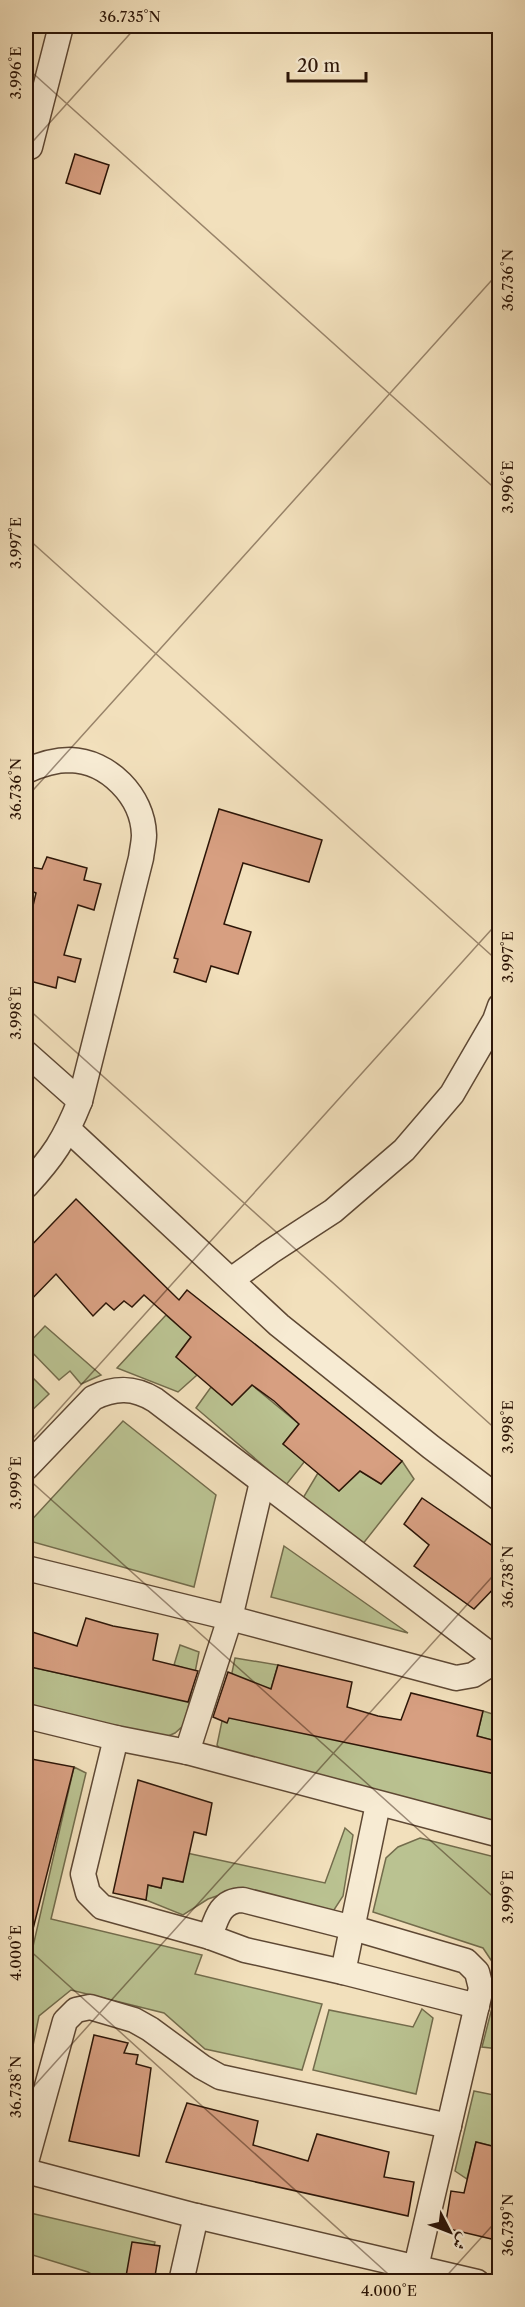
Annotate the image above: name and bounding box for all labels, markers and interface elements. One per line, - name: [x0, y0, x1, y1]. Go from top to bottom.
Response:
- text: 36.735°N: [99, 7, 161, 26]
- scale bar: [288, 45, 366, 83]
- text: 3.996°E: [6, 46, 25, 100]
- text: 20 m: [297, 55, 341, 77]
- text: 36.736°N: [498, 249, 517, 311]
- text: 3.996°E: [498, 460, 517, 514]
- text: 3.997°E: [6, 517, 25, 569]
- text: 36.736°N: [6, 758, 25, 820]
- text: 3.997°E: [498, 931, 517, 983]
- text: 3.998°E: [6, 986, 25, 1040]
- text: 3.998°E: [498, 1400, 517, 1454]
- text: 3.999°E: [6, 1456, 25, 1510]
- text: 36.738°N: [498, 1546, 517, 1608]
- text: 3.999°E: [498, 1870, 517, 1924]
- text: 4.000°E: [6, 1925, 25, 1981]
- text: 36.738°N: [6, 2056, 25, 2118]
- text: 36.739°N: [498, 2194, 517, 2256]
- north arrow: [420, 2202, 480, 2262]
- text: ش: [448, 2229, 474, 2255]
- text: 4.000°E: [361, 2281, 417, 2300]

